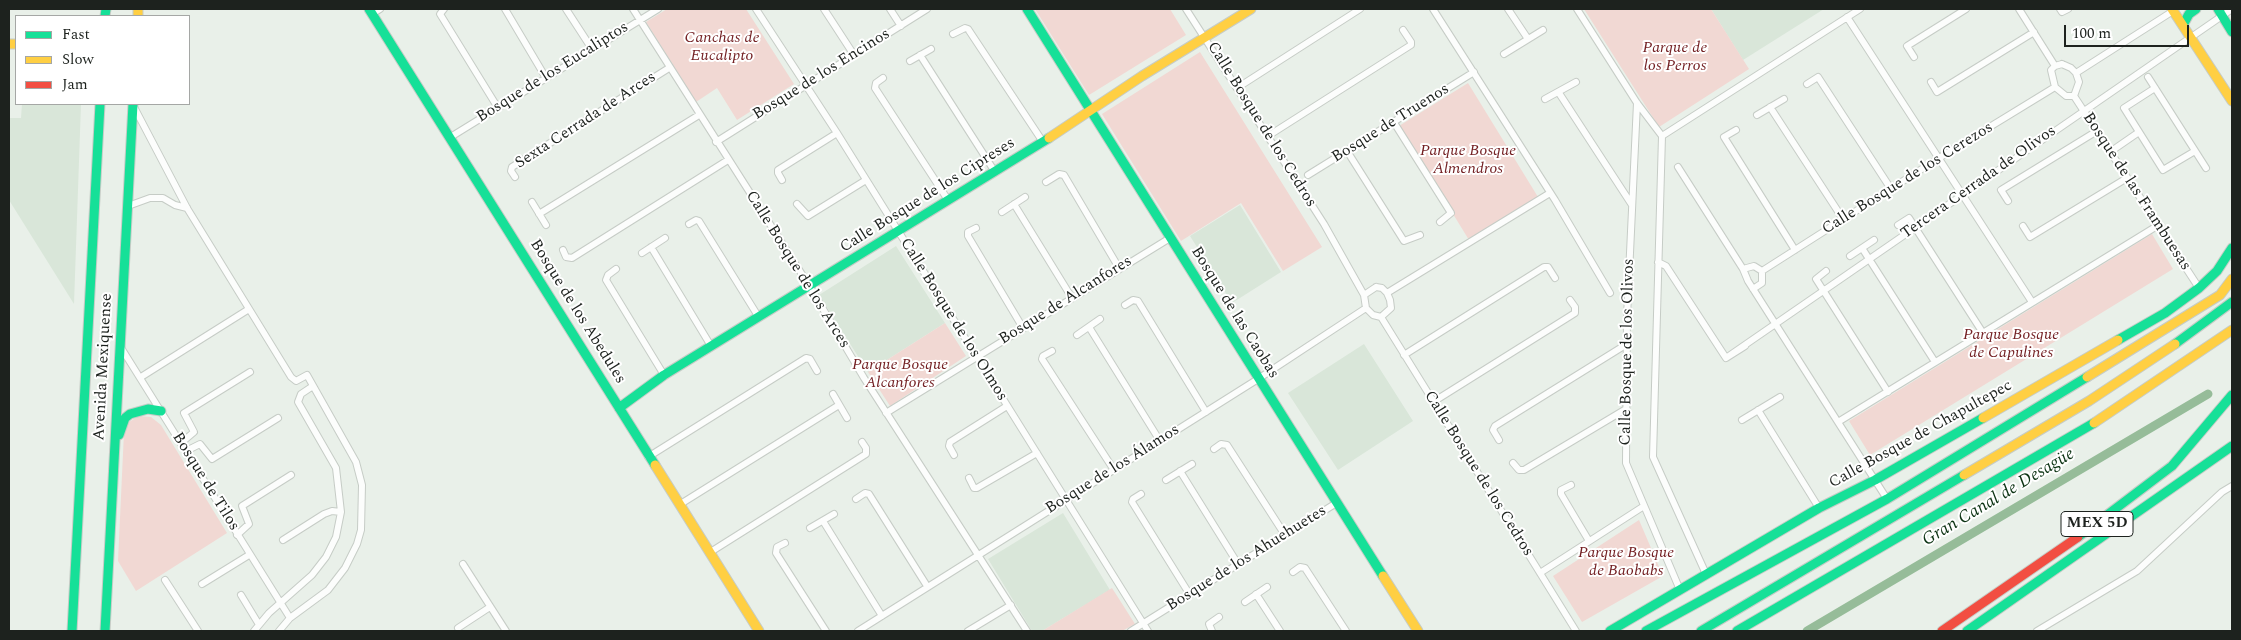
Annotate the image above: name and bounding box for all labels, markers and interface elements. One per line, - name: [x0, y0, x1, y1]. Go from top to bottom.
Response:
- legend: [15, 15, 190, 105]
- scale bar: [2066, 15, 2191, 47]
- street label: Bosque de los Eucaliptos: [473, 18, 633, 128]
- text: 100 m: [2072, 22, 2111, 45]
- text: Fast: [62, 23, 90, 46]
- street label: Bosque de los Encinos: [750, 25, 894, 125]
- park label: Canchas de Eucalipto: [685, 29, 759, 67]
- street label: Calle Bosque de los Cedros: [1202, 39, 1320, 211]
- park label: Parque de los Perros: [1643, 39, 1707, 77]
- text: Slow: [62, 48, 94, 71]
- street label: Sexta Cerrada de Arces: [512, 68, 660, 174]
- text: Jam: [62, 73, 88, 96]
- street label: Bosque de Truenos: [1329, 80, 1453, 168]
- street label: Bosque de las Frambuesas: [2078, 109, 2194, 275]
- street label: Calle Bosque de los Cerezos: [1819, 118, 1997, 240]
- street label: Tercera Cerrada de Olivos: [1898, 122, 2060, 244]
- street label: Calle Bosque de los Cipreses: [837, 134, 1019, 258]
- park label: Parque Bosque Almendros: [1420, 142, 1516, 180]
- street label: Calle Bosque de los Arces: [741, 188, 853, 352]
- street label: Calle Bosque de los Olmos: [895, 235, 1011, 405]
- street label: Bosque de los Abedules: [525, 236, 629, 388]
- street label: Bosque de las Caobas: [1186, 244, 1282, 382]
- street label: Bosque de Alcanfores: [996, 252, 1136, 350]
- street label: Calle Bosque de los Olivos: [1617, 258, 1639, 446]
- street label: Avenida Mexiquense: [91, 293, 117, 441]
- park label: Parque Bosque de Capulines: [1963, 326, 2059, 364]
- park label: Parque Bosque Alcanfores: [852, 356, 948, 394]
- street label: Calle Bosque de Chapultepec: [1826, 377, 2016, 493]
- street label: Calle Bosque de los Cedros: [1419, 388, 1537, 560]
- street label: Bosque de los Álamos: [1042, 421, 1184, 519]
- street label: Bosque de Tilos: [167, 429, 243, 535]
- water label: Gran Canal de Desagüe: [1919, 444, 2079, 552]
- street label: Bosque de los Ahuehuetes: [1163, 502, 1331, 616]
- road number: MEX 5D: [2061, 512, 2133, 536]
- park label: Parque Bosque de Baobabs: [1578, 544, 1674, 582]

